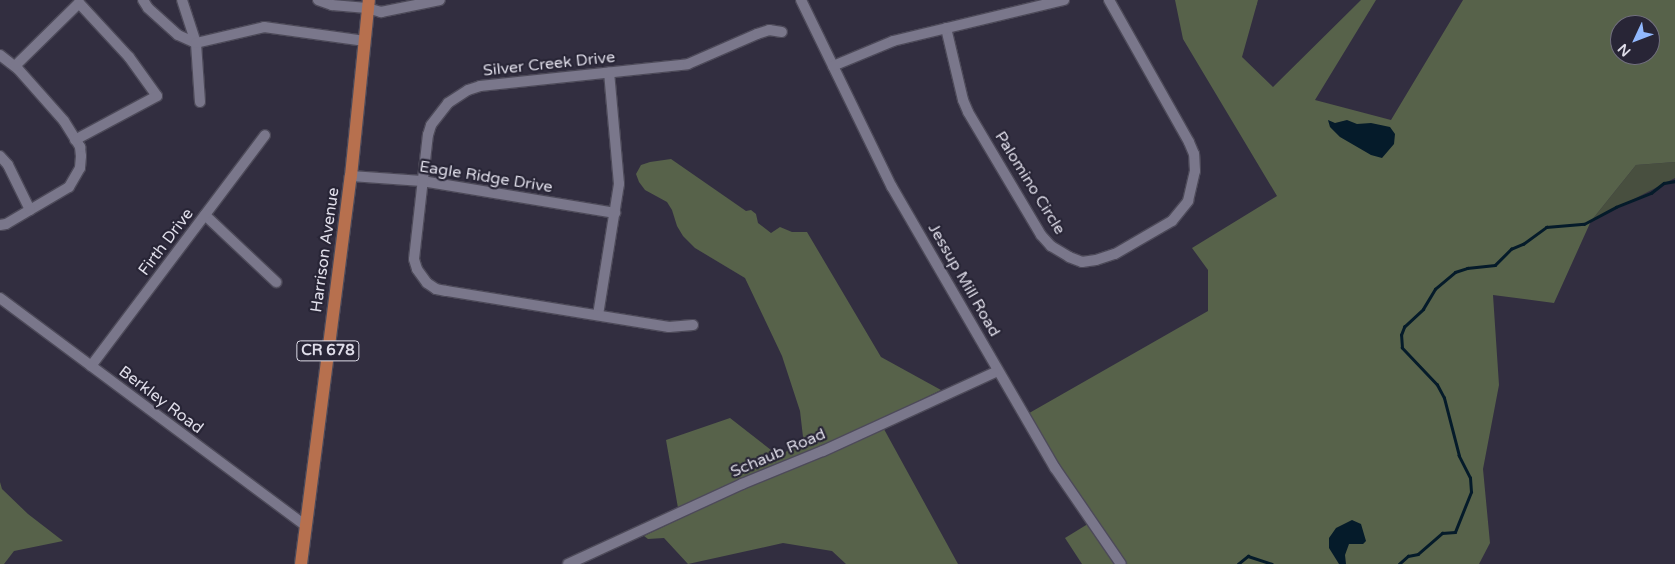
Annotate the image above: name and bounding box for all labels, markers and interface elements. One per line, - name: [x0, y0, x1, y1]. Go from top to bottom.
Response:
- north arrow: [1610, 15, 1660, 65]
- text: N: [1614, 40, 1634, 60]
- street label: Silver Creek Drive: [482, 48, 616, 80]
- street label: Palomino Circle: [991, 128, 1069, 238]
- street label: Eagle Ridge Drive: [418, 157, 554, 197]
- street label: Harrison Avenue: [307, 186, 343, 314]
- street label: Firth Drive: [135, 205, 197, 279]
- street label: Jessup Mill Road: [924, 220, 1004, 340]
- road number: CR 678: [296, 338, 360, 364]
- street label: Berkley Road: [115, 362, 207, 438]
- street label: Schaub Road: [728, 424, 828, 482]

